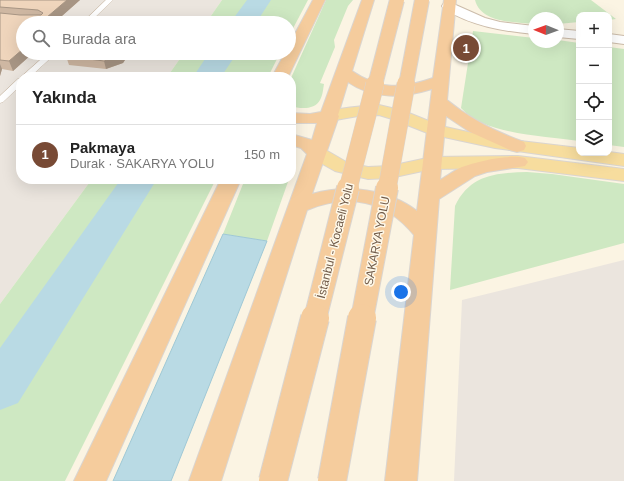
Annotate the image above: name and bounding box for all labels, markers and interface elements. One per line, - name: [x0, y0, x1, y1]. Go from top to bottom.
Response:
- north arrow: [528, 12, 564, 48]
- map controls: [576, 12, 612, 156]
- button: +: [576, 12, 612, 48]
- search box: [16, 16, 296, 60]
- icon: search: [30, 27, 52, 49]
- text: Burada ara: [62, 30, 136, 47]
- pin: 1: [453, 33, 479, 63]
- button: −: [576, 48, 612, 84]
- button: locate: [576, 84, 612, 120]
- text: Yakında: [32, 88, 96, 107]
- button: layers: [576, 120, 612, 156]
- text: Pakmaya: [70, 139, 135, 156]
- text: 1: [41, 147, 49, 162]
- text: 150 m: [244, 147, 280, 162]
- text: Durak · SAKARYA YOLU: [70, 156, 215, 171]
- street label: İstanbul - Kocaeli Yolu: [314, 182, 356, 300]
- street label: SAKARYA YOLU: [361, 195, 393, 287]
- your location: [391, 282, 411, 302]

